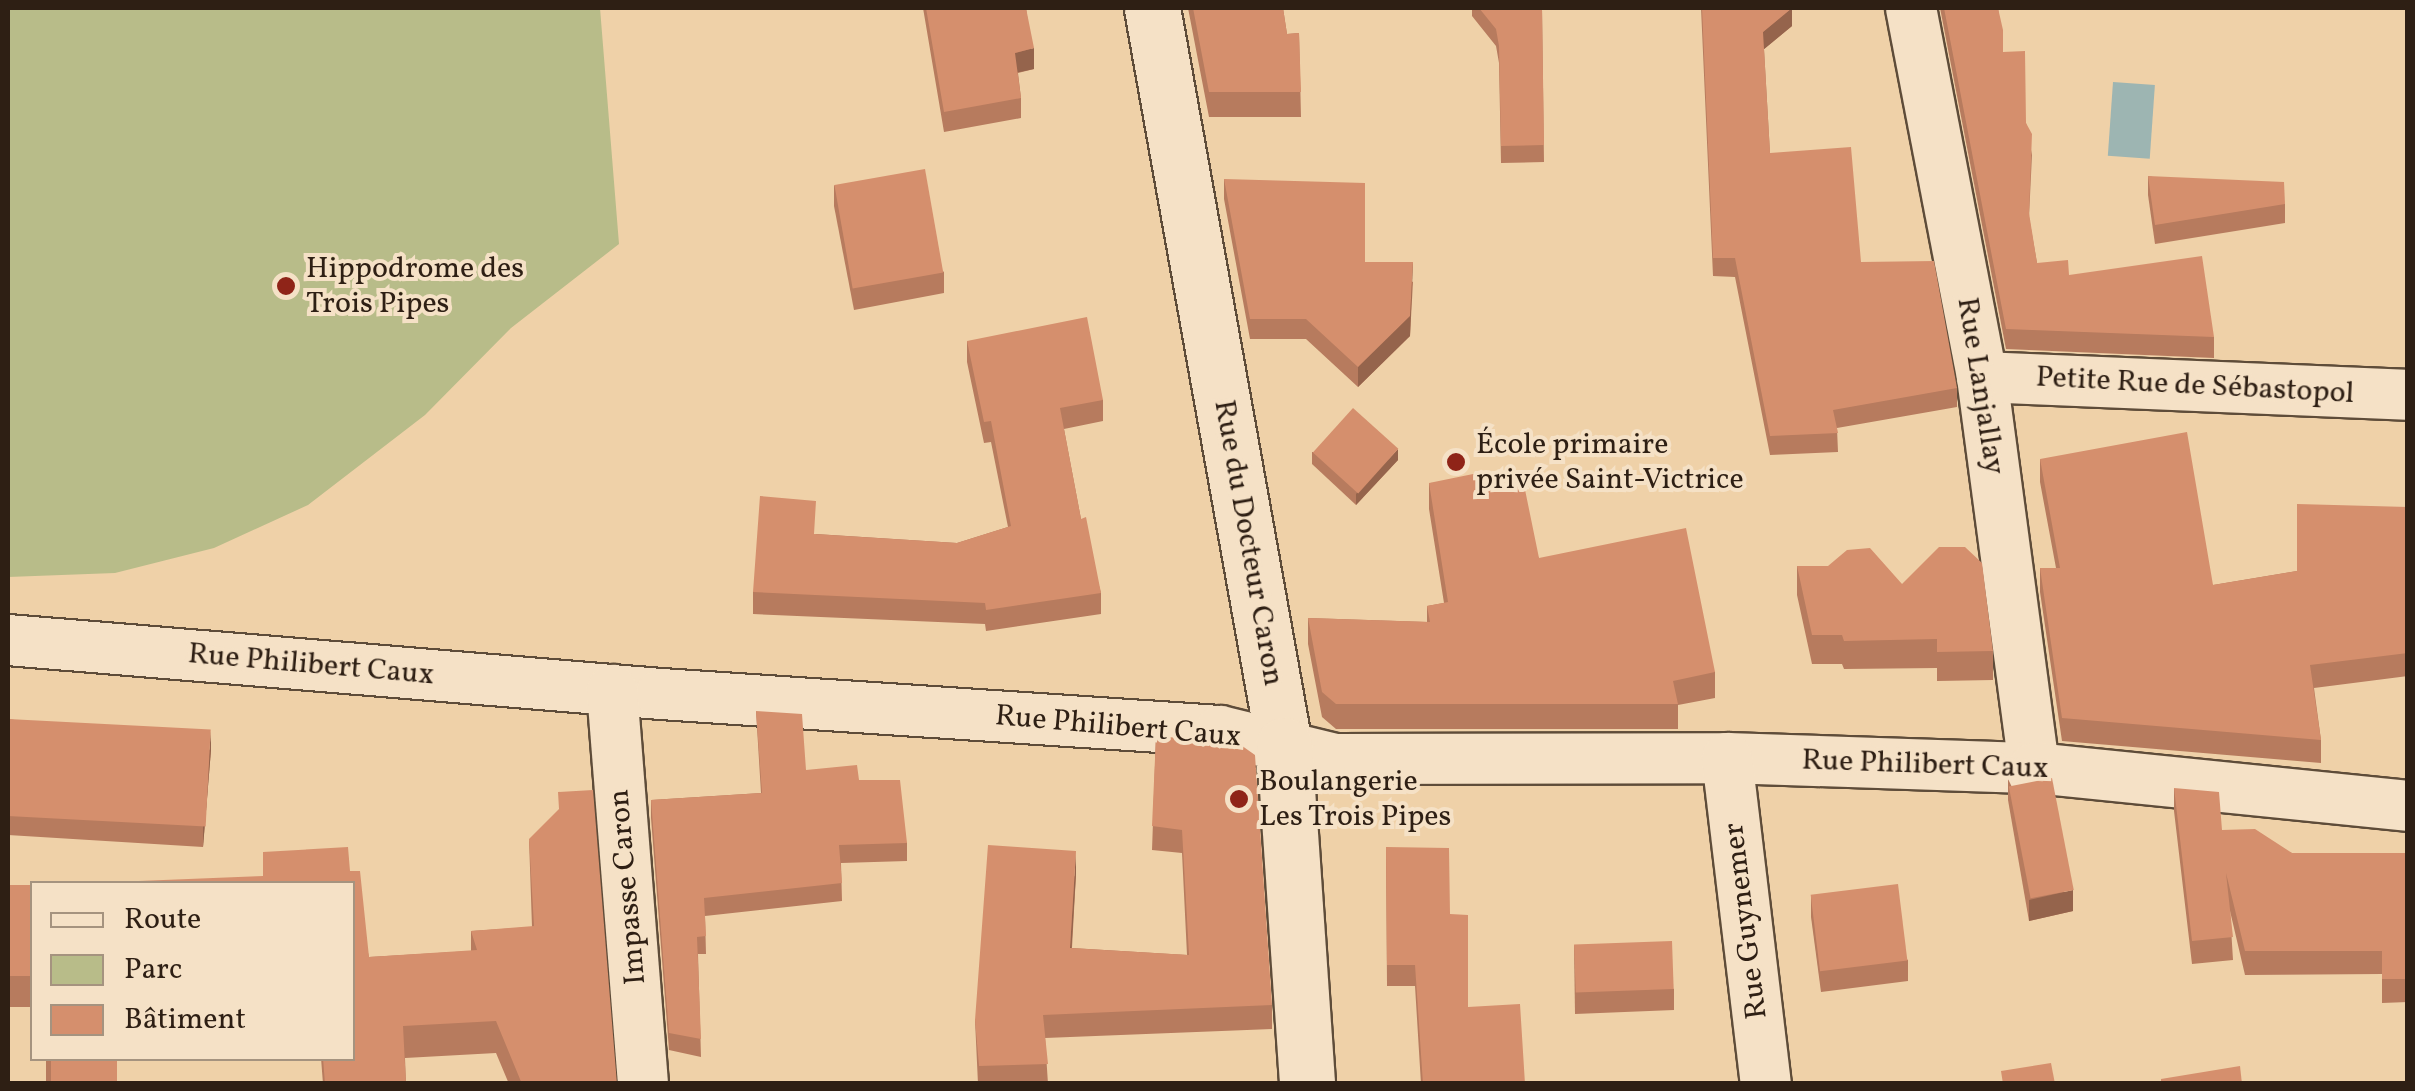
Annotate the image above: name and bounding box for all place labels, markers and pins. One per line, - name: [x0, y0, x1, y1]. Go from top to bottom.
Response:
- place label: Hippodrome des Trois Pipes: [306, 251, 524, 322]
- marker: Hippodrome des Trois Pipes: [275, 275, 297, 297]
- place label: École primaire privée Saint-Victrice: [1476, 427, 1744, 498]
- marker: École primaire privée Saint-Victrice: [1445, 451, 1467, 473]
- place label: Boulangerie Les Trois Pipes: [1259, 764, 1452, 834]
- marker: Boulangerie Les Trois Pipes: [1228, 788, 1250, 810]

